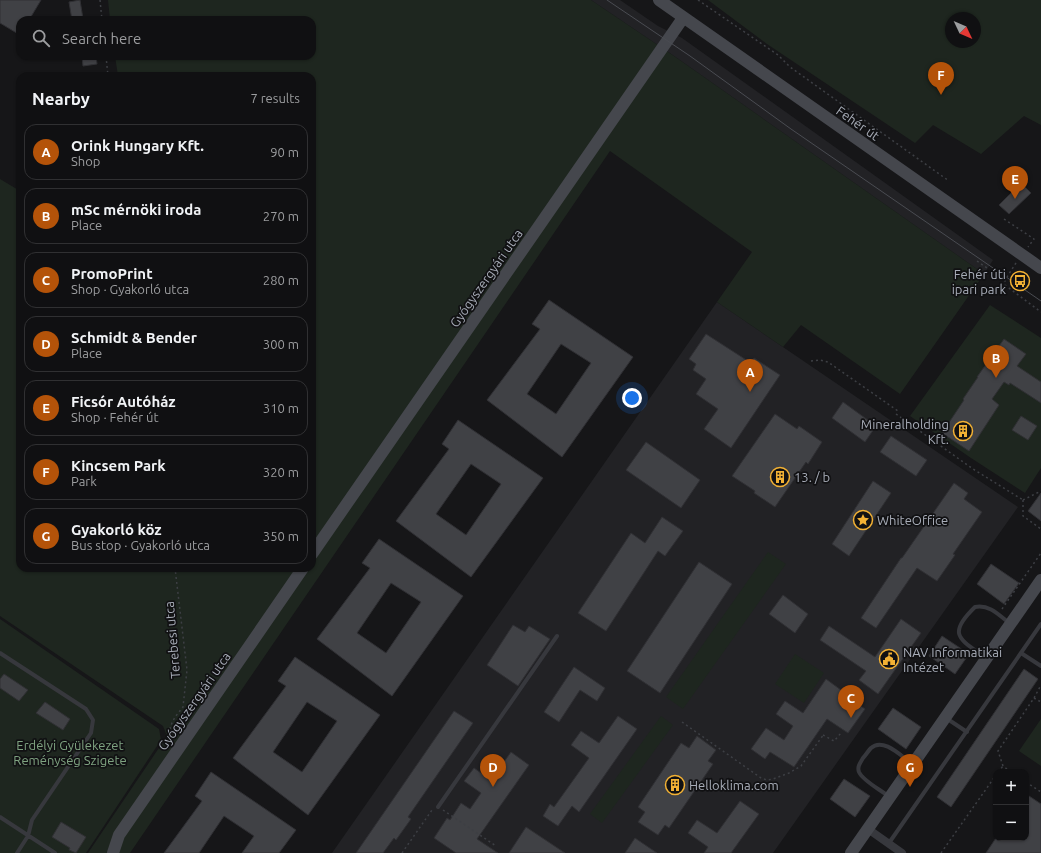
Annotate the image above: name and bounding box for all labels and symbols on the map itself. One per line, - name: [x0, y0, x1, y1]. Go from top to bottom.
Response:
- north arrow: [945, 12, 981, 48]
- pin: F: [928, 62, 954, 95]
- street label: Fehér út: [834, 103, 882, 143]
- pin: E: [1002, 166, 1028, 199]
- street label: Gyógyszergyári utca: [447, 226, 525, 330]
- place label: Fehér úti ipari park: [952, 267, 1006, 296]
- bus stop icon: Fehér úti ipari park: [1009, 270, 1031, 292]
- pin: B: [983, 345, 1009, 378]
- pin: A: [737, 359, 763, 392]
- your location: [622, 388, 642, 408]
- place label: Mineralholding Kft.: [861, 417, 949, 446]
- building icon: Mineralholding Kft.: [952, 420, 974, 442]
- building icon: 13. / b: [769, 466, 791, 488]
- place label: 13. / b: [794, 470, 830, 484]
- place icon: WhiteOffice: [852, 509, 874, 531]
- place label: WhiteOffice: [877, 513, 948, 527]
- street label: Terebesi utca: [162, 601, 182, 679]
- place label: NAV Informatikai Intézet: [903, 645, 1002, 674]
- public building icon: NAV Informatikai Intézet: [878, 648, 900, 670]
- street label: Gyógyszergyári utca: [155, 649, 233, 753]
- pin: C: [838, 685, 864, 718]
- park label: Erdélyi Gyülekezet Reménység Szigete: [13, 738, 127, 767]
- pin: D: [480, 754, 506, 787]
- pin: G: [897, 754, 923, 787]
- building icon: Helloklima.com: [664, 774, 686, 796]
- place label: Helloklima.com: [689, 778, 779, 792]

